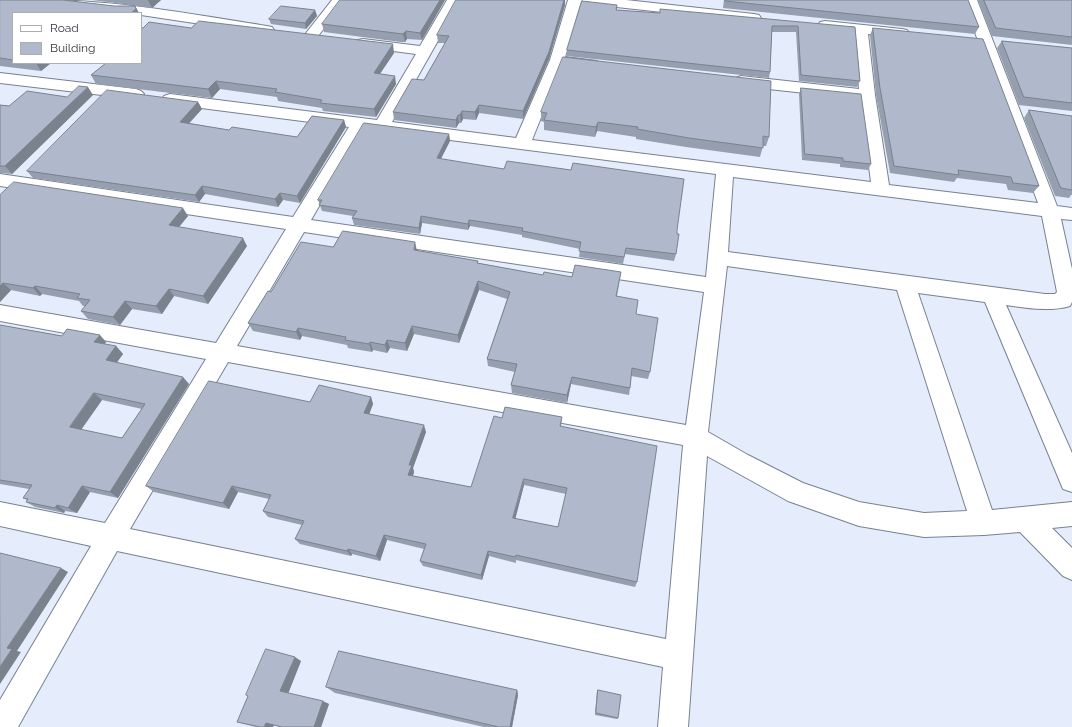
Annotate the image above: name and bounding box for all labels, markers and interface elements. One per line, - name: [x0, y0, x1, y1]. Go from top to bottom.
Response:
- legend: [12, 12, 142, 64]
- text: Road: [50, 21, 79, 35]
- text: Building: [50, 41, 96, 55]

